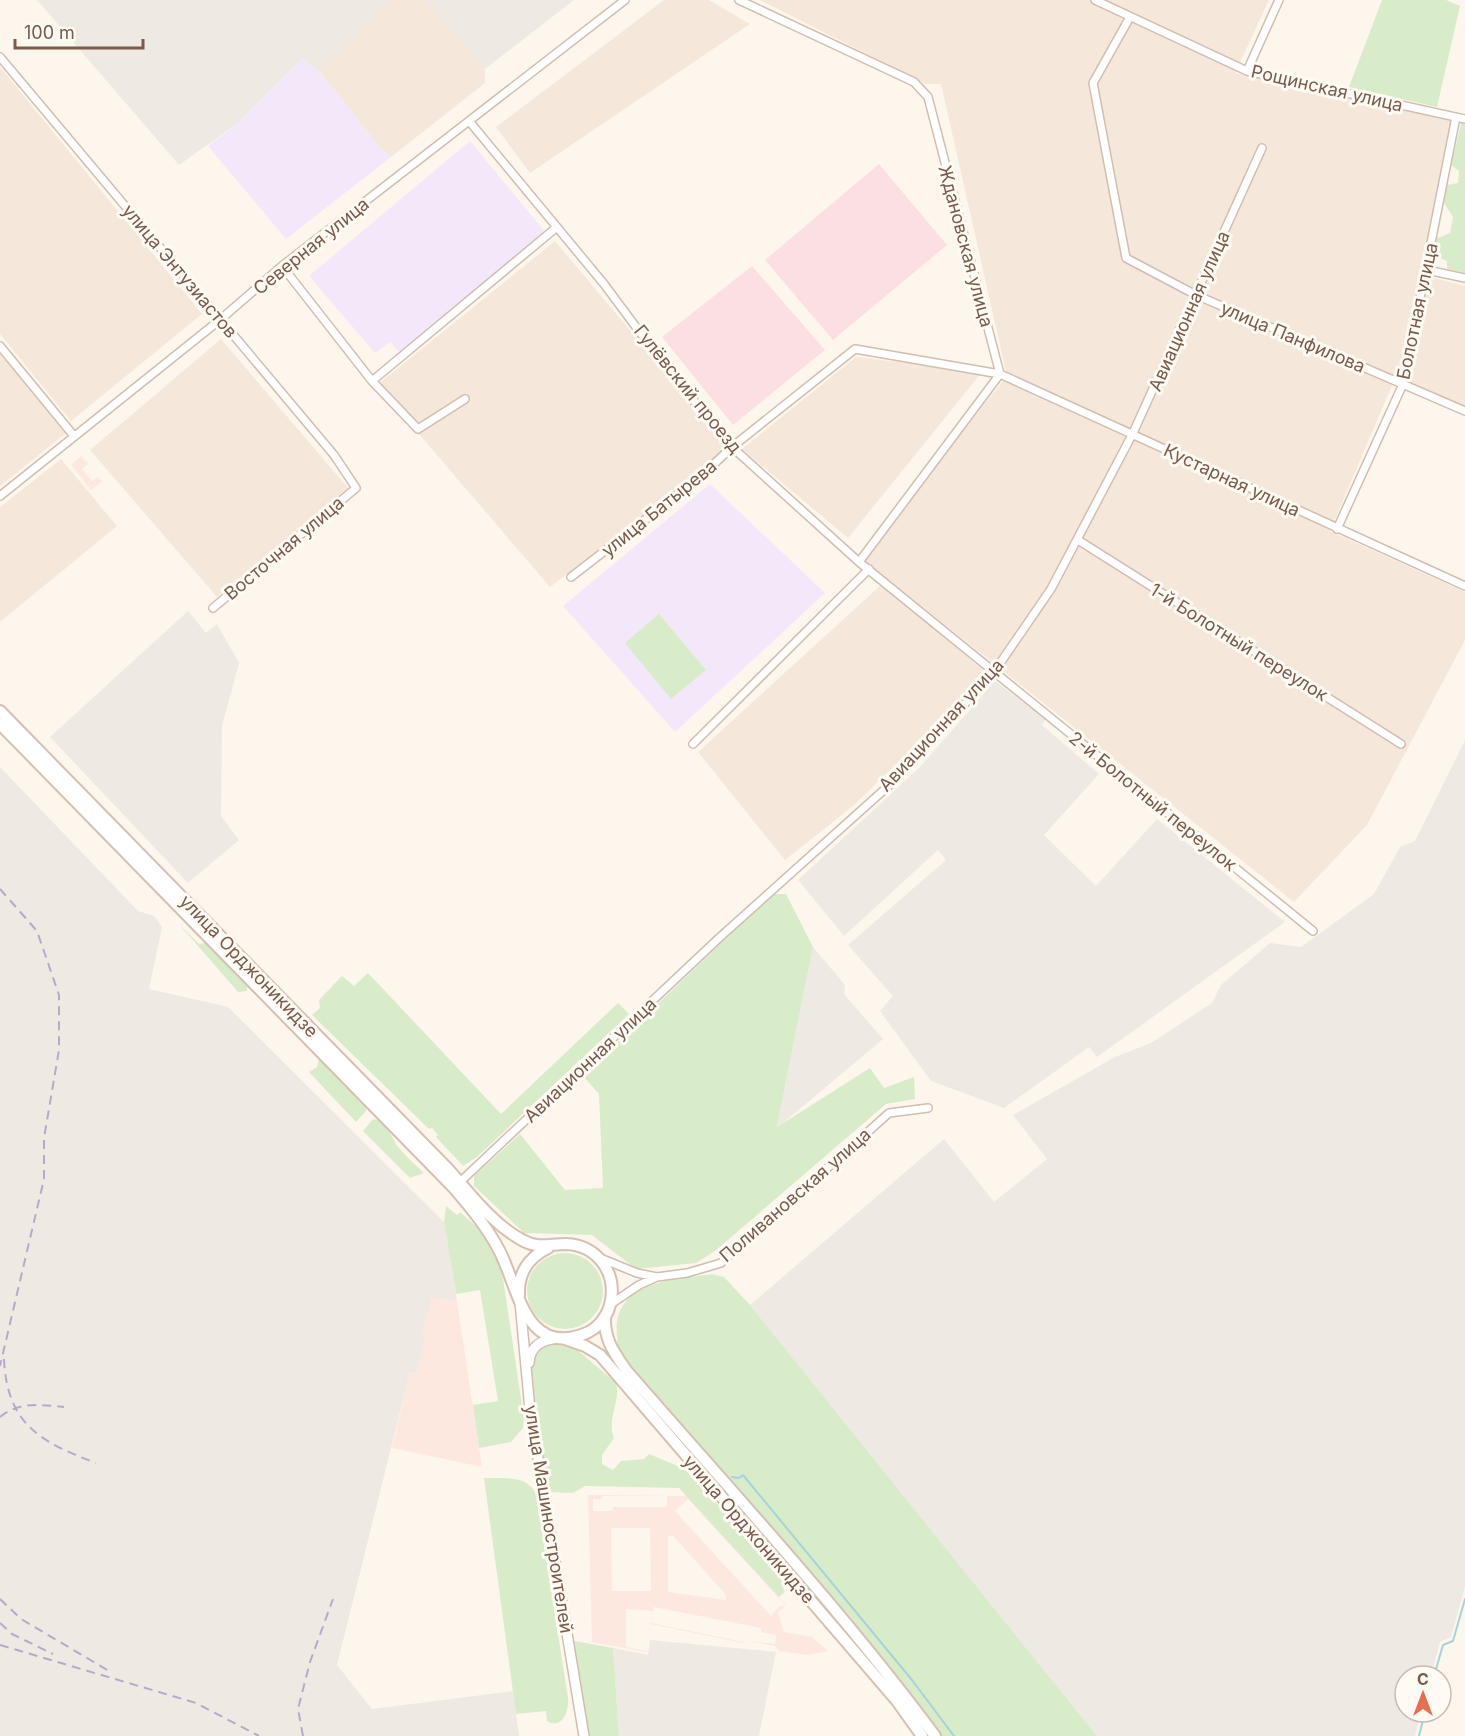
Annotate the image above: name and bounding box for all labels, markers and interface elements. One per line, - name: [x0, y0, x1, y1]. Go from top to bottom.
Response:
- scale bar: [15, 12, 142, 50]
- text: 100 m: [24, 22, 75, 43]
- street label: Рощинская улица: [1249, 60, 1405, 116]
- street label: Ждановская улица: [934, 163, 998, 329]
- street label: Северная улица: [249, 193, 373, 299]
- street label: улица Энтузиастов: [118, 200, 242, 342]
- street label: Авиационная улица: [1144, 228, 1234, 394]
- street label: Болотная улица: [1392, 241, 1442, 381]
- street label: улица Панфилова: [1218, 297, 1368, 377]
- street label: Гулёвский проезд: [630, 321, 746, 457]
- street label: Кустарная улица: [1161, 439, 1303, 521]
- street label: улица Батырева: [597, 455, 721, 561]
- street label: Восточная улица: [220, 492, 348, 604]
- street label: 1-й Болотный переулок: [1146, 579, 1332, 706]
- street label: Авиационная улица: [874, 655, 1008, 795]
- street label: 2-й Болотный переулок: [1065, 727, 1241, 875]
- street label: улица Орджоникидзе: [176, 890, 322, 1042]
- street label: Авиационная улица: [520, 993, 660, 1127]
- street label: Поливановская улица: [715, 1124, 875, 1266]
- street label: улица Машиностроителей: [521, 1403, 577, 1635]
- street label: улица Орджоникидзе: [679, 1451, 819, 1607]
- north arrow: [1393, 1664, 1453, 1724]
- text: С: [1417, 1669, 1429, 1689]

